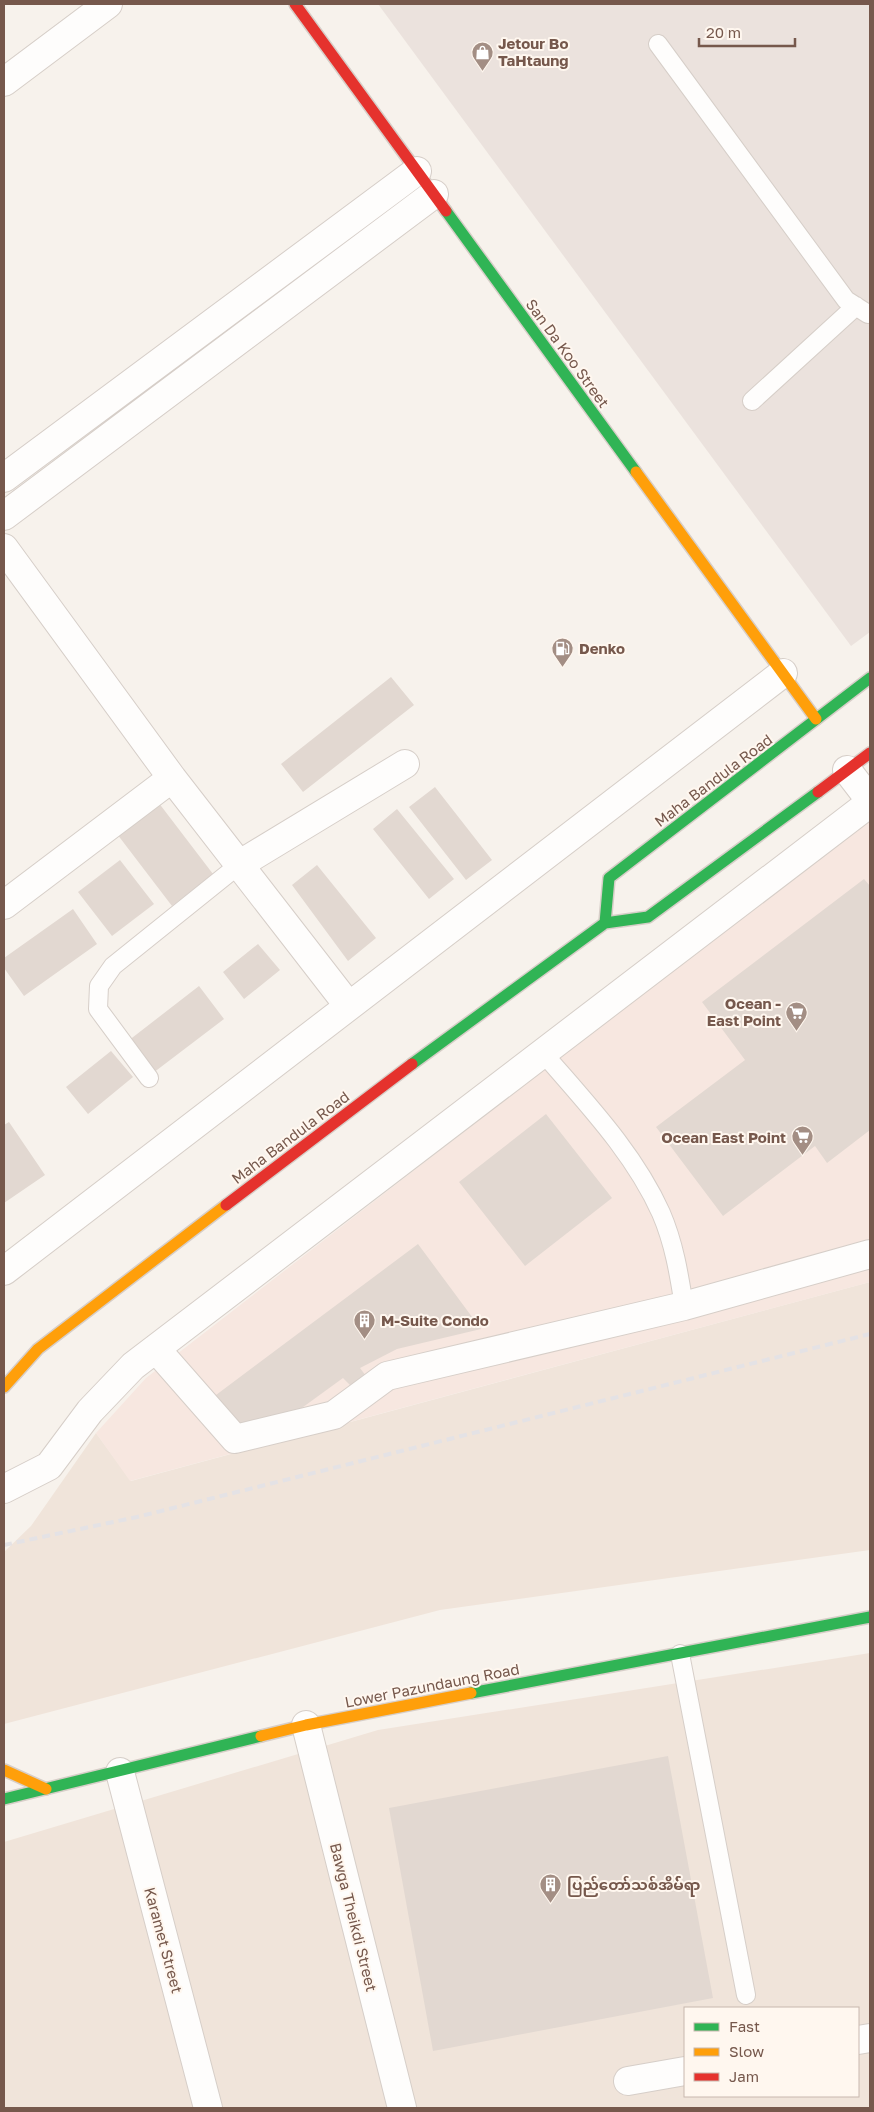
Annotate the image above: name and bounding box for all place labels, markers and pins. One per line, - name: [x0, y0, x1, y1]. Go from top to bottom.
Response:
- place label: Jetour Bo TaHtaung: [498, 34, 569, 69]
- shop icon: Jetour Bo TaHtaung: [470, 40, 494, 71]
- fuel station icon: Denko: [551, 636, 575, 667]
- place label: Denko: [579, 639, 625, 657]
- place label: Ocean - East Point: [707, 994, 781, 1029]
- supermarket icon: Ocean - East Point: [785, 1000, 809, 1031]
- supermarket icon: Ocean East Point: [790, 1125, 814, 1156]
- place label: Ocean East Point: [661, 1128, 786, 1146]
- building icon: M-Suite Condo: [353, 1308, 377, 1339]
- place label: M-Suite Condo: [381, 1311, 489, 1329]
- building icon: ပြည်တော်သစ်အိမ််ရာ: [539, 1872, 563, 1903]
- place label: ပြည်တော်သစ်အိမ််ရာ: [567, 1875, 700, 1897]

